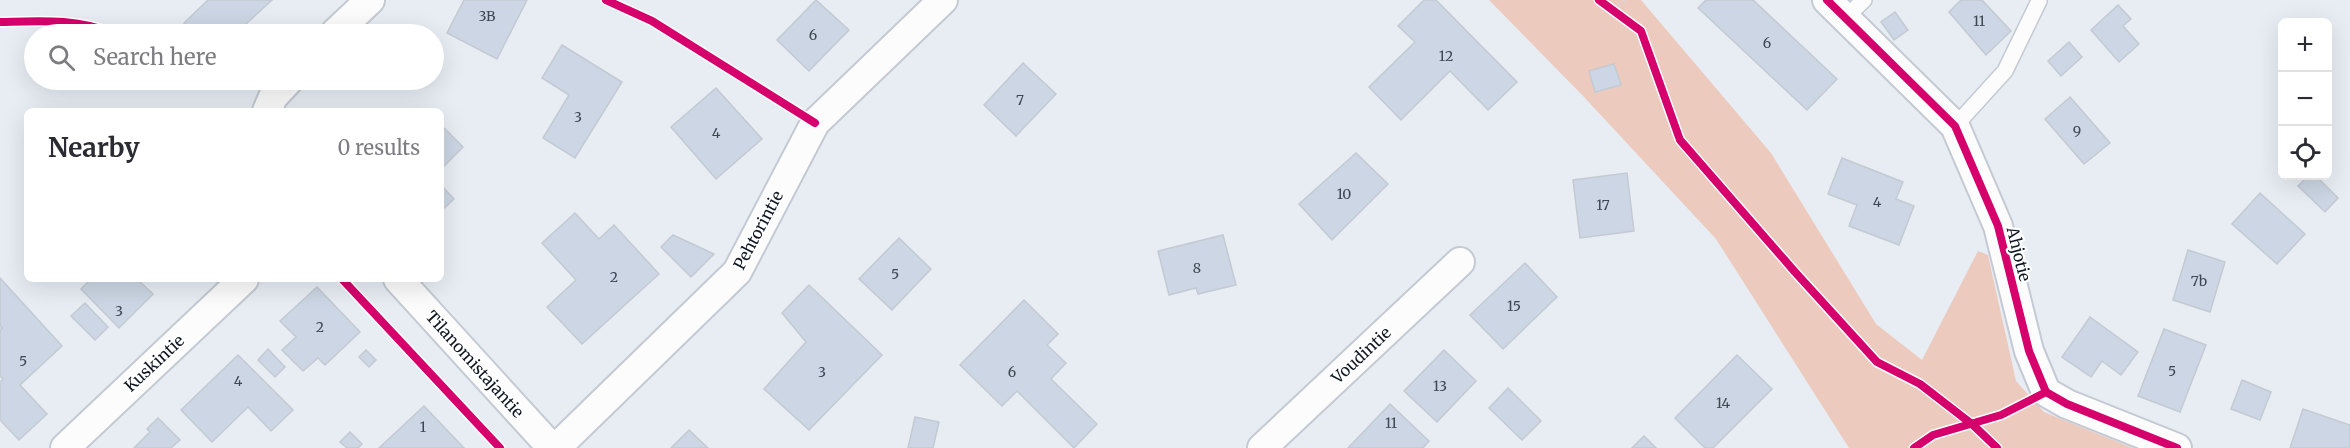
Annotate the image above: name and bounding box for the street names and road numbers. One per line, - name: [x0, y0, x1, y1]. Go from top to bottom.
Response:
- street label: Pehtorintie: [729, 187, 787, 273]
- street label: Ahjotie: [2002, 224, 2035, 283]
- street label: Tilanomistajantie: [422, 306, 528, 422]
- street label: Voudintie: [1326, 322, 1395, 388]
- street label: Kuskintie: [120, 330, 188, 396]

